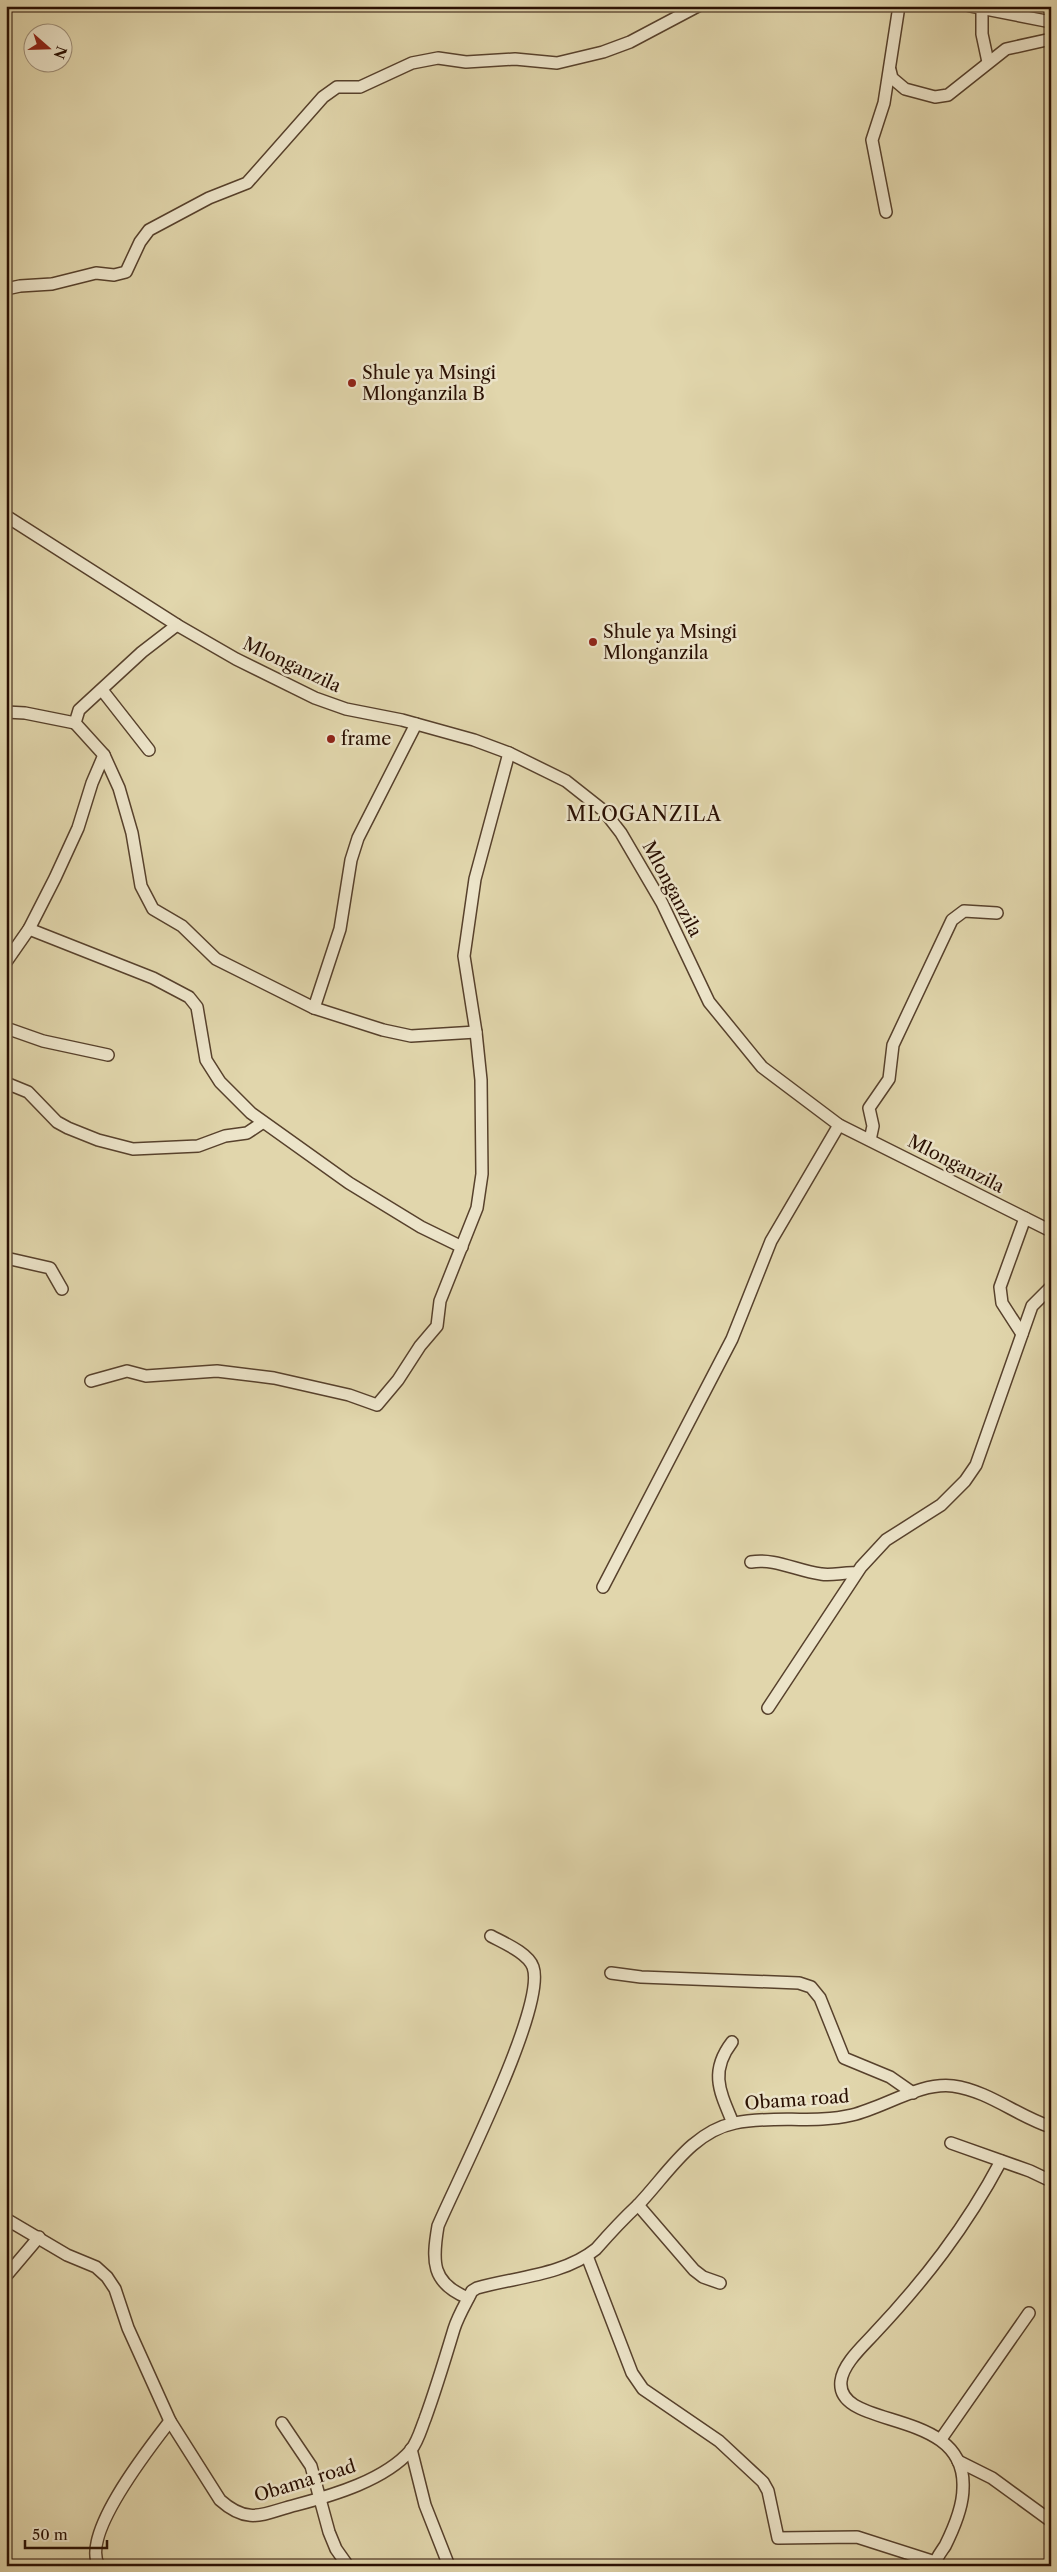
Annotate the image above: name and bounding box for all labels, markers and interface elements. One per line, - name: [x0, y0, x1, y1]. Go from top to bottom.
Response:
- north arrow: [22, 22, 72, 72]
- text: N: [50, 44, 71, 61]
- place label: Shule ya Msingi Mlonganzila B: [362, 362, 497, 405]
- marker: Shule ya Msingi Mlonganzila B: [346, 377, 358, 389]
- place label: Shule ya Msingi Mlonganzila: [603, 621, 738, 664]
- street label: Mlonganzila: [239, 633, 345, 697]
- marker: Shule ya Msingi Mlonganzila: [587, 636, 599, 648]
- place label: frame: [341, 728, 391, 750]
- marker: frame: [325, 733, 337, 745]
- district label: MLOGANZILA: [566, 802, 722, 826]
- street label: Mlonganzila: [637, 837, 707, 941]
- street label: Mlonganzila: [904, 1130, 1008, 1198]
- street label: Obama road: [744, 2085, 850, 2115]
- street label: Obama road: [252, 2455, 358, 2507]
- scale bar: [25, 2517, 108, 2549]
- text: 50 m: [32, 2525, 68, 2544]

